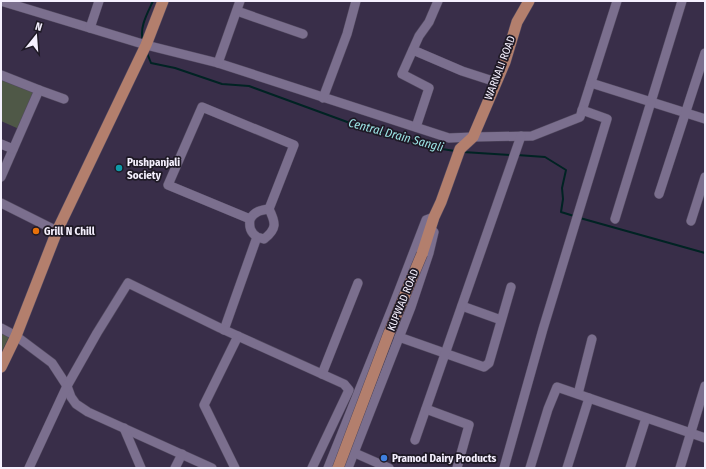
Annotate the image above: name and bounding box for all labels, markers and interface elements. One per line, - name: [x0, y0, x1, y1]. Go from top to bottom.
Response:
- north arrow: [16, 16, 56, 56]
- text: N: [34, 20, 44, 34]
- street label: WARNALI ROAD: [482, 34, 518, 102]
- water label: Central Drain Sangli: [347, 116, 445, 154]
- place label: Pushpanjali Society: [127, 156, 180, 182]
- marker: Pushpanjali Society: [114, 163, 124, 173]
- place label: Grill N Chill: [44, 225, 96, 238]
- marker: Grill N Chill: [31, 226, 41, 236]
- street label: KUPWAD ROAD: [385, 267, 421, 333]
- place label: Pramod Dairy Products: [392, 452, 497, 465]
- marker: Pramod Dairy Products: [379, 453, 389, 463]

